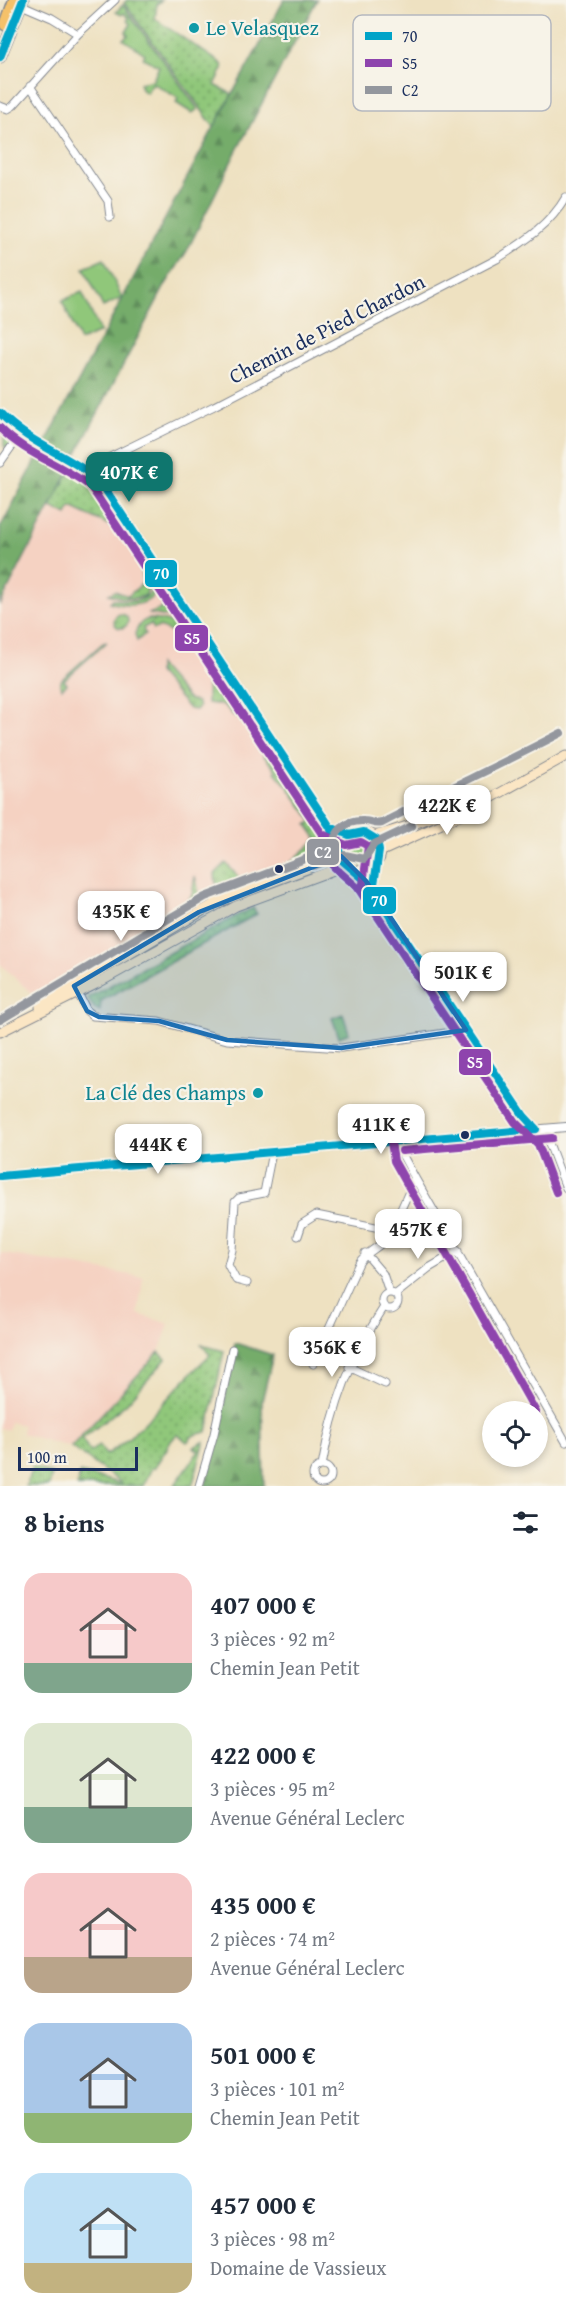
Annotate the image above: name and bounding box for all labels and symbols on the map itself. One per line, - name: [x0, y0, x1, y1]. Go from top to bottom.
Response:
- place label: Le Velasquez: [206, 12, 319, 43]
- legend: [353, 15, 551, 111]
- marker: Le Velasquez: [187, 21, 201, 35]
- text: 70: [402, 24, 418, 48]
- text: S5: [402, 51, 418, 75]
- text: C2: [402, 78, 418, 102]
- street label: Chemin de Pied Chardon: [223, 266, 430, 391]
- pin: 407K €: [80, 452, 178, 503]
- line badge: 70: [144, 559, 178, 588]
- text: 70: [153, 561, 169, 585]
- line badge: S5: [174, 624, 209, 652]
- text: S5: [184, 626, 200, 650]
- pin: 422K €: [398, 785, 496, 836]
- line badge: C2: [306, 838, 340, 866]
- text: C2: [314, 840, 332, 864]
- unlabelled marker: [273, 863, 285, 875]
- line badge: 70: [362, 886, 397, 915]
- text: 70: [371, 888, 387, 912]
- pin: 435K €: [72, 891, 170, 942]
- pin: 501K €: [414, 952, 512, 1003]
- line badge: S5: [458, 1048, 492, 1076]
- text: S5: [467, 1050, 483, 1074]
- place label: La Clé des Champs: [85, 1077, 246, 1108]
- marker: La Clé des Champs: [251, 1086, 265, 1100]
- pin: 411K €: [332, 1104, 430, 1155]
- pin: 444K €: [109, 1124, 207, 1175]
- unlabelled marker: [459, 1129, 471, 1141]
- pin: 457K €: [369, 1209, 467, 1260]
- pin: 356K €: [283, 1327, 381, 1378]
- scale bar: [18, 1444, 138, 1472]

